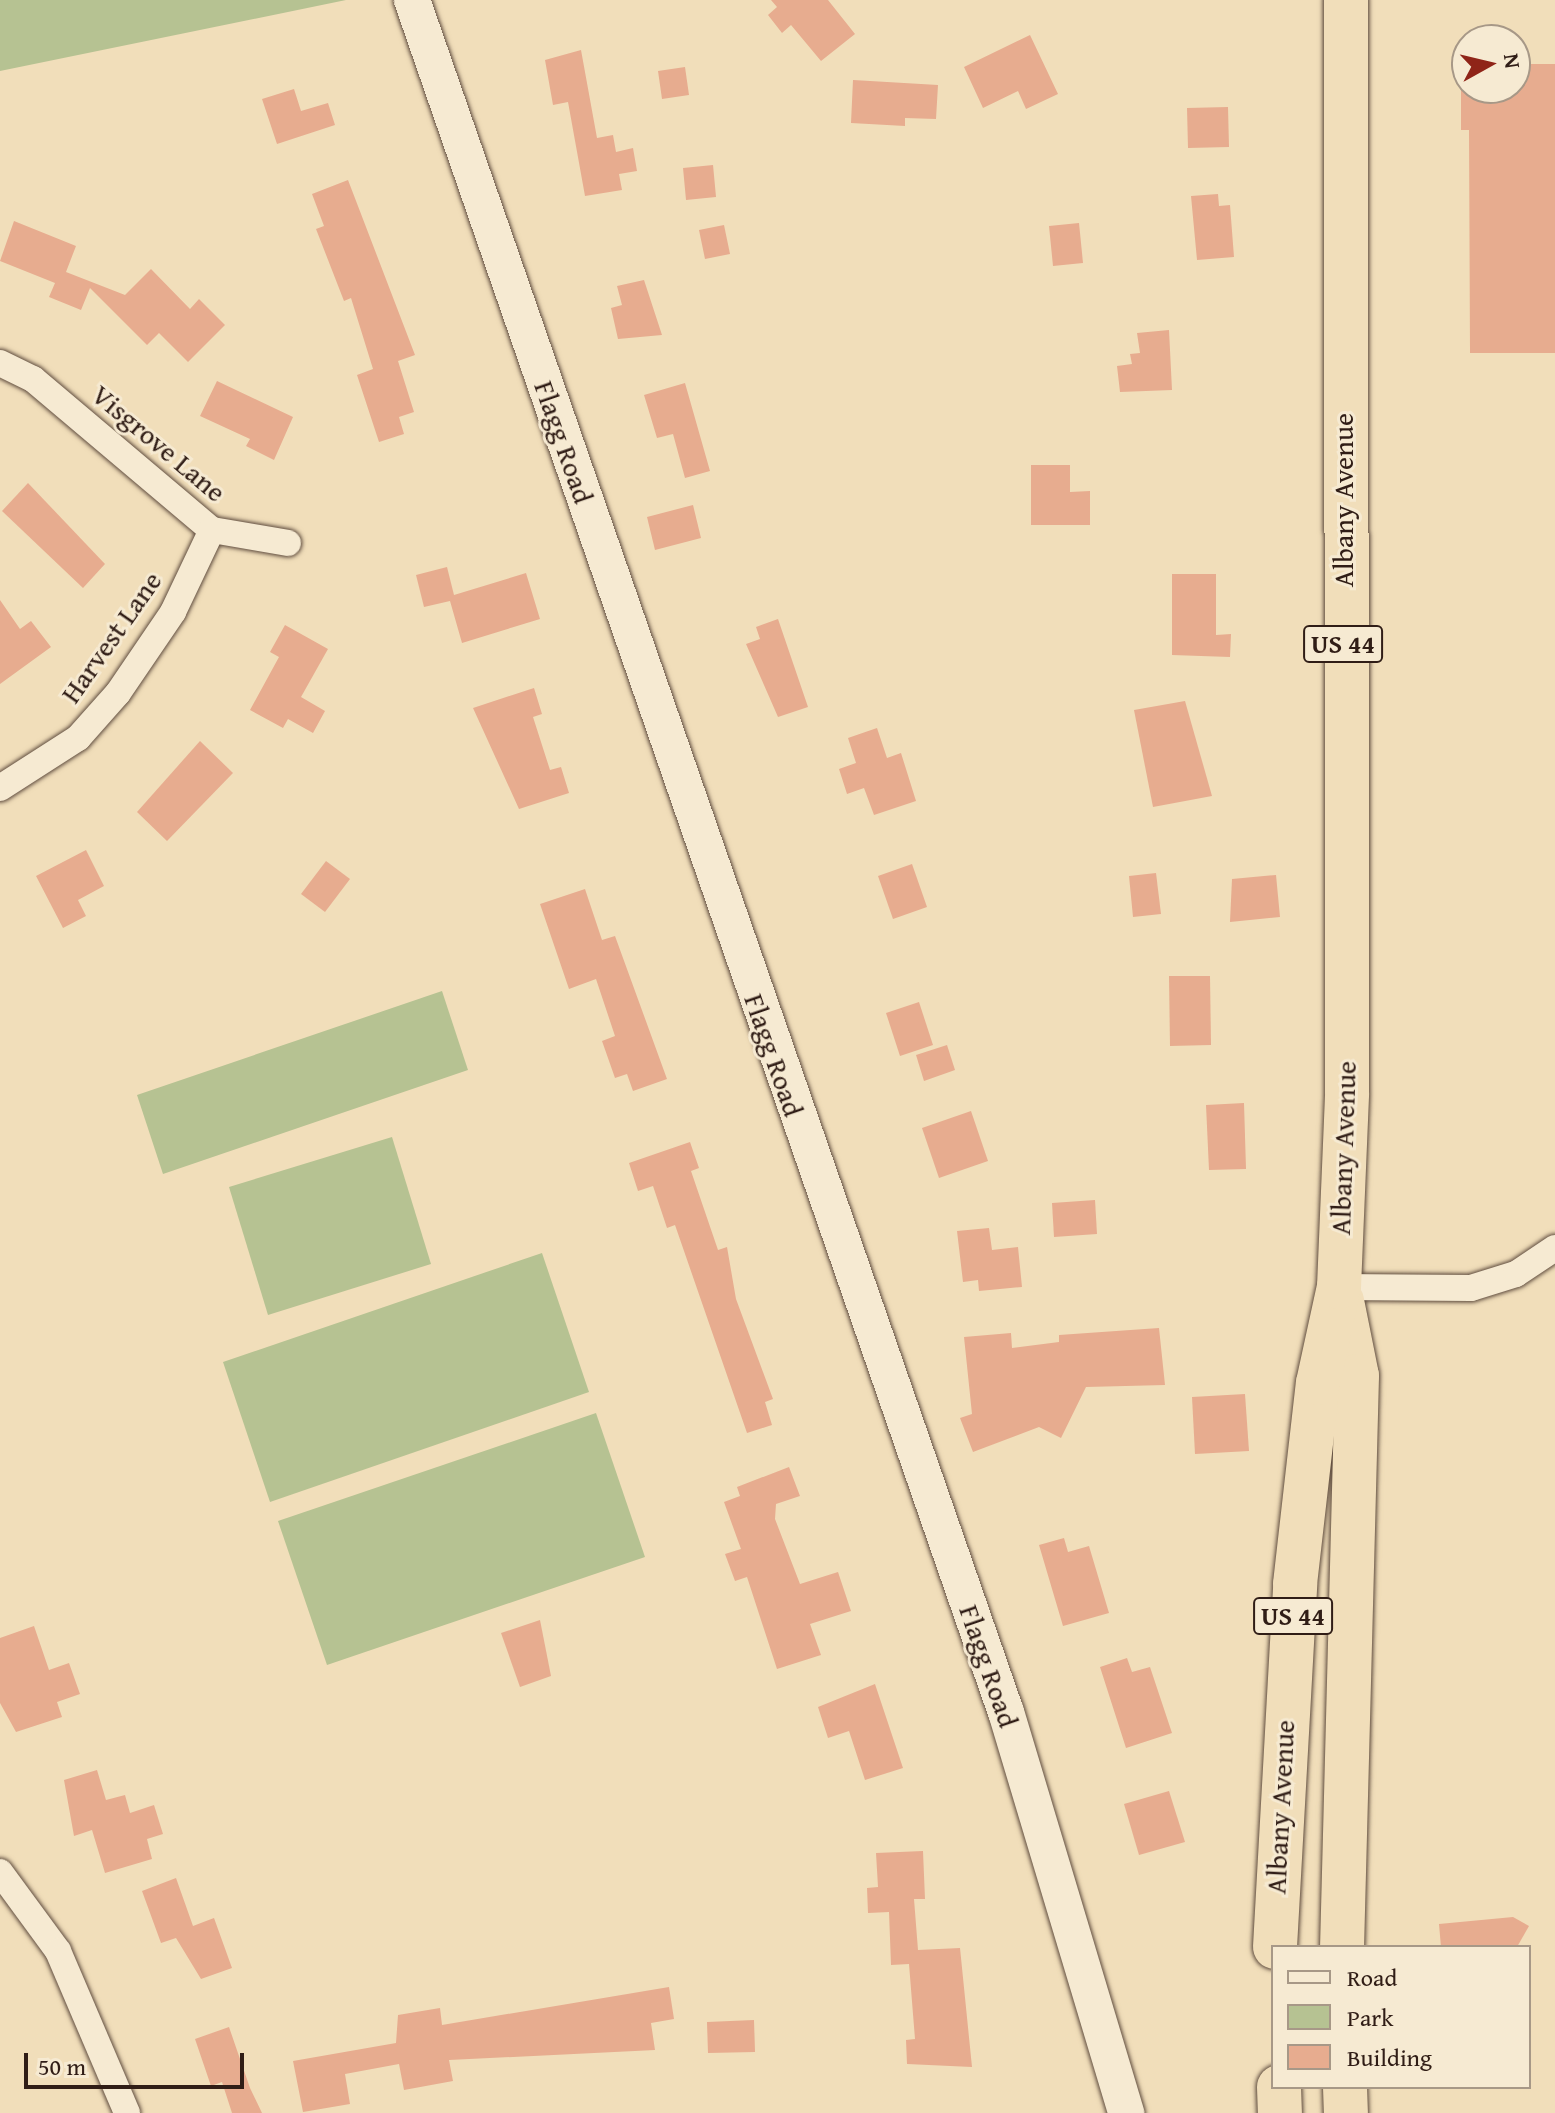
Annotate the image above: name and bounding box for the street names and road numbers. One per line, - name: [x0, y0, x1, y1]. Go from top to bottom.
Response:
- street label: Flagg Road: [527, 376, 601, 508]
- street label: Visgrove Lane: [85, 377, 233, 509]
- street label: Albany Avenue: [1326, 413, 1360, 587]
- street label: Harvest Lane: [53, 565, 169, 709]
- road number: US 44: [1303, 622, 1383, 666]
- street label: Flagg Road: [737, 989, 811, 1121]
- street label: Albany Avenue: [1323, 1060, 1363, 1236]
- road number: US 44: [1253, 1594, 1333, 1638]
- street label: Flagg Road: [952, 1600, 1026, 1732]
- street label: Albany Avenue: [1259, 1719, 1301, 1895]

